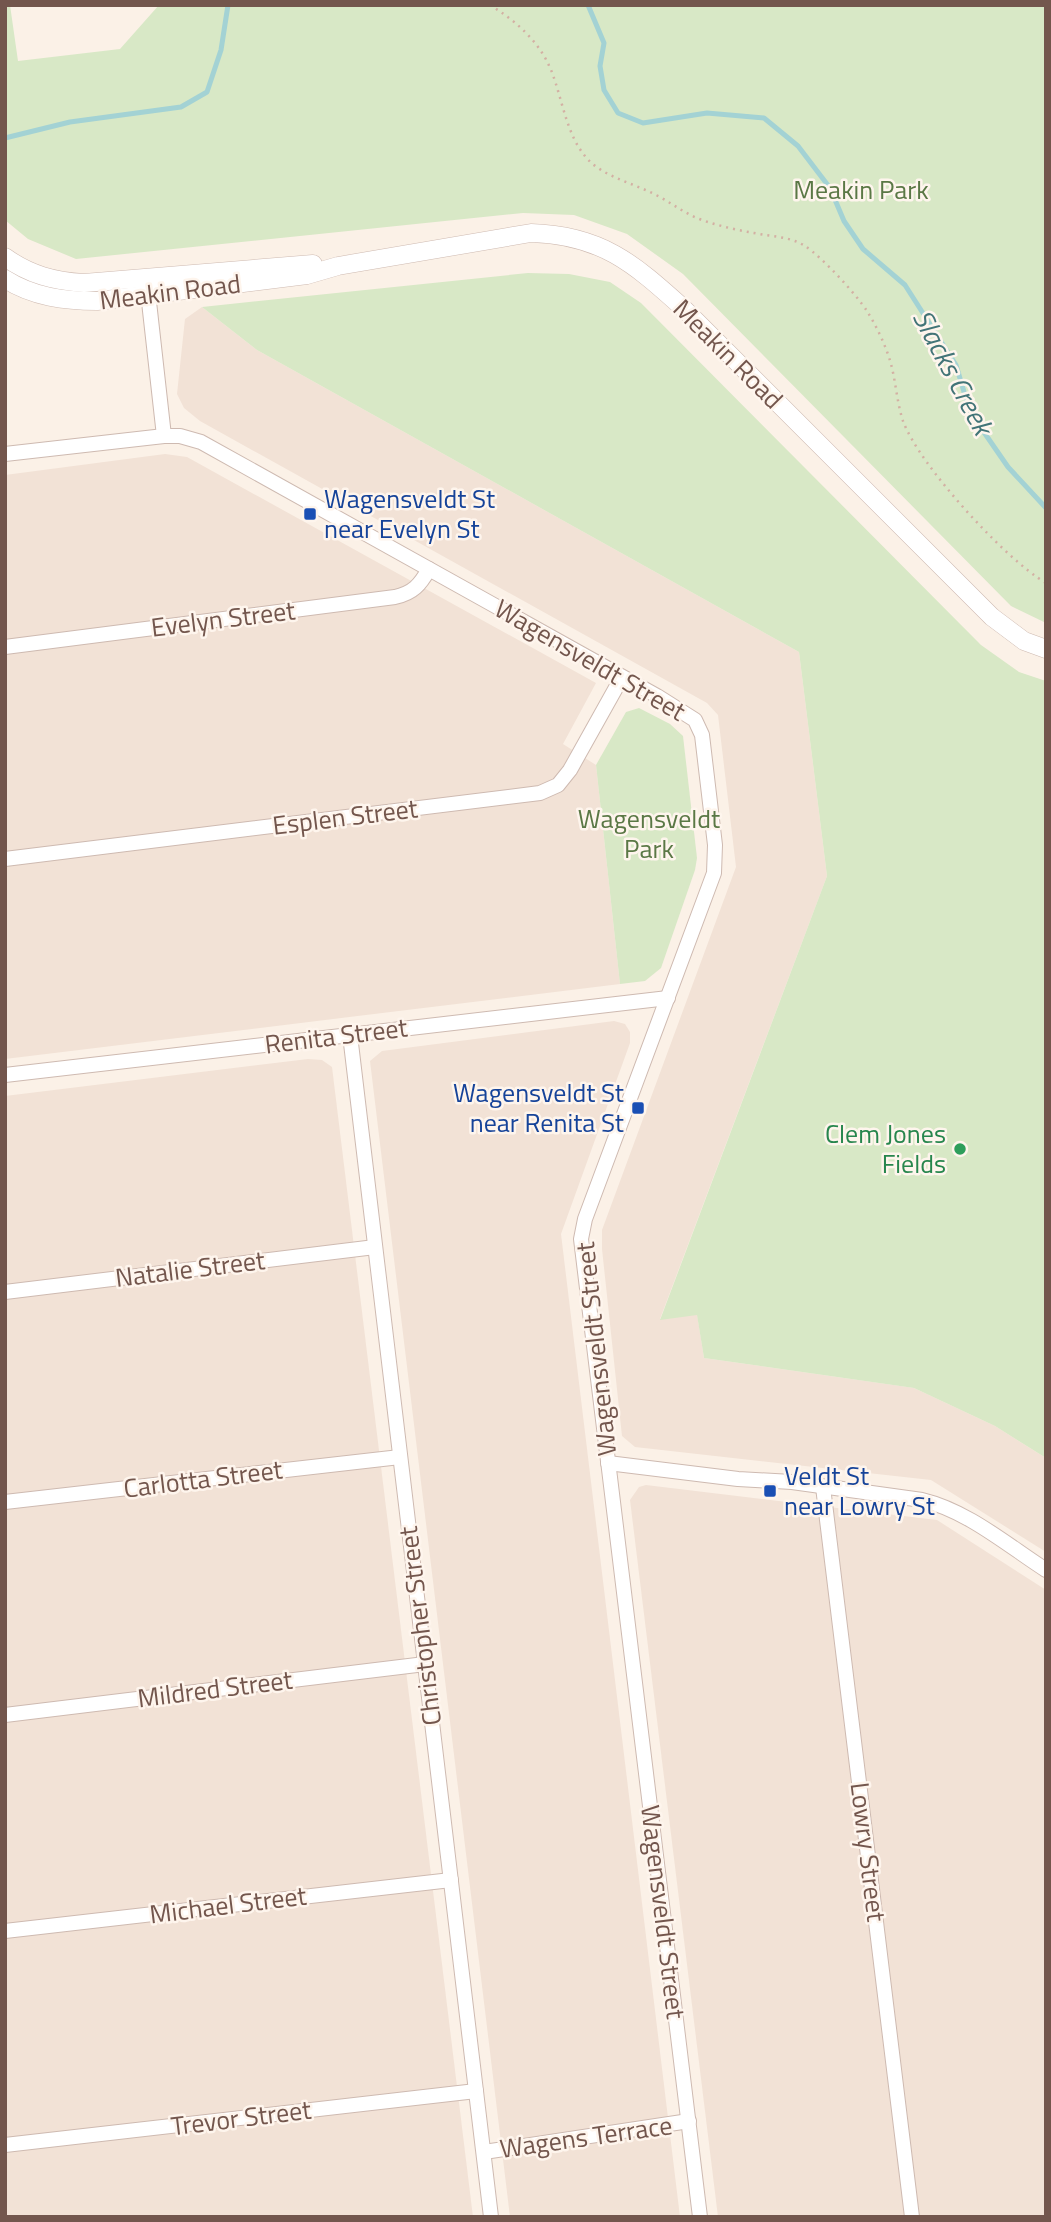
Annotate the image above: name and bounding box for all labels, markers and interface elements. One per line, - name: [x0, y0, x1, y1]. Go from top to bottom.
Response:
- park label: Meakin Park: [793, 170, 929, 209]
- street label: Meakin Road: [97, 263, 243, 320]
- street label: Meakin Road: [664, 290, 792, 418]
- water label: Slacks Creek: [902, 301, 1006, 445]
- place label: Wagensveldt St near Evelyn St: [324, 479, 495, 548]
- marker: Wagensveldt St near Evelyn St: [302, 506, 318, 522]
- street label: Wagensveldt Street: [487, 589, 693, 730]
- street label: Evelyn Street: [149, 590, 297, 647]
- street label: Esplen Street: [270, 788, 420, 845]
- park label: Wagensveldt Park: [578, 799, 720, 868]
- street label: Renita Street: [262, 1007, 410, 1064]
- place label: Wagensveldt St near Renita St: [453, 1073, 624, 1142]
- marker: Wagensveldt St near Renita St: [630, 1100, 646, 1116]
- place label: Clem Jones Fields: [825, 1114, 946, 1183]
- marker: Clem Jones Fields: [952, 1141, 968, 1157]
- street label: Natalie Street: [113, 1240, 267, 1297]
- street label: Wagensveldt Street: [565, 1240, 626, 1458]
- street label: Carlotta Street: [121, 1449, 285, 1508]
- place label: Veldt St near Lowry St: [784, 1456, 935, 1525]
- marker: Veldt St near Lowry St: [762, 1483, 778, 1499]
- street label: Christopher Street: [388, 1524, 451, 1728]
- street label: Mildred Street: [135, 1660, 295, 1717]
- street label: Lowry Street: [841, 1780, 896, 1924]
- street label: Wagensveldt Street: [631, 1803, 696, 2021]
- street label: Michael Street: [147, 1876, 309, 1933]
- street label: Trevor Street: [169, 2090, 313, 2145]
- street label: Wagens Terrace: [497, 2105, 675, 2168]

